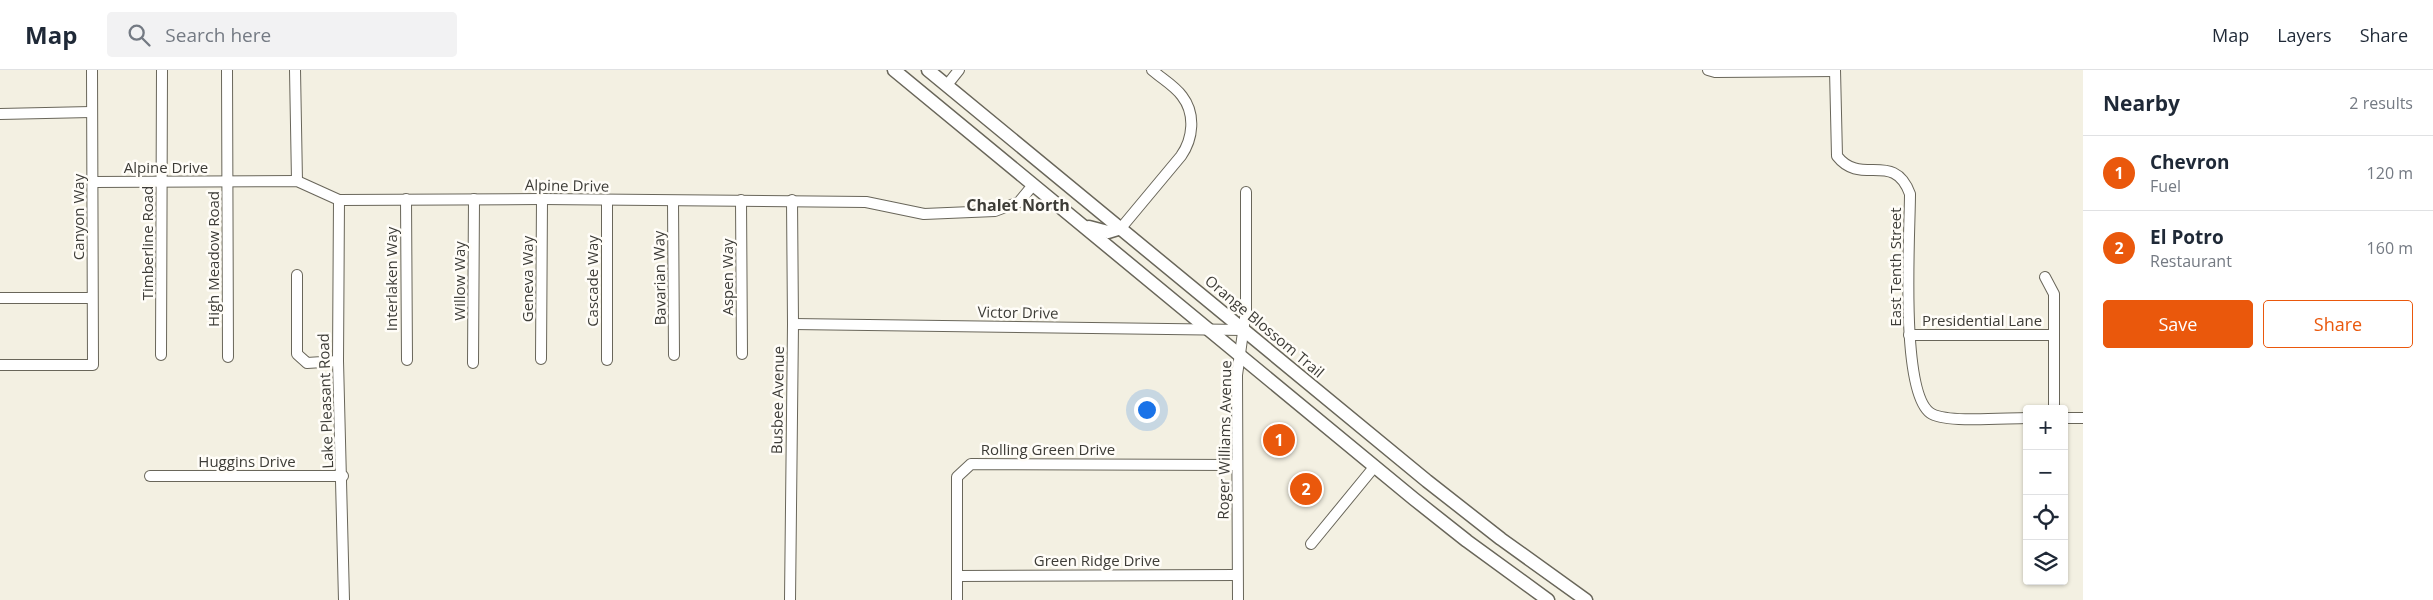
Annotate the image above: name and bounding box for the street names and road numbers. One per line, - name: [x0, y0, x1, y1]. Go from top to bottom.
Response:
- street label: Alpine Drive: [124, 157, 208, 177]
- street label: Canyon Way: [68, 173, 88, 260]
- street label: Alpine Drive: [525, 174, 609, 196]
- street label: Timberline Road: [137, 186, 157, 300]
- street label: High Meadow Road: [203, 191, 223, 327]
- street label: East Tenth Street: [1885, 207, 1905, 327]
- street label: Interlaken Way: [381, 226, 401, 331]
- street label: Bavarian Way: [648, 230, 670, 326]
- street label: Geneva Way: [517, 235, 537, 322]
- street label: Cascade Way: [582, 235, 602, 327]
- street label: Aspen Way: [717, 238, 737, 316]
- street label: Willow Way: [449, 241, 469, 321]
- street label: Orange Blossom Trail: [1201, 270, 1329, 382]
- street label: Victor Drive: [977, 301, 1059, 323]
- street label: Presidential Lane: [1922, 310, 2042, 330]
- street label: Lake Pleasant Road: [313, 333, 337, 469]
- street label: Busbee Avenue: [766, 346, 788, 454]
- street label: Roger Williams Avenue: [1213, 360, 1235, 520]
- street label: Rolling Green Drive: [981, 439, 1115, 459]
- street label: Huggins Drive: [198, 451, 296, 471]
- street label: Green Ridge Drive: [1034, 550, 1160, 570]

